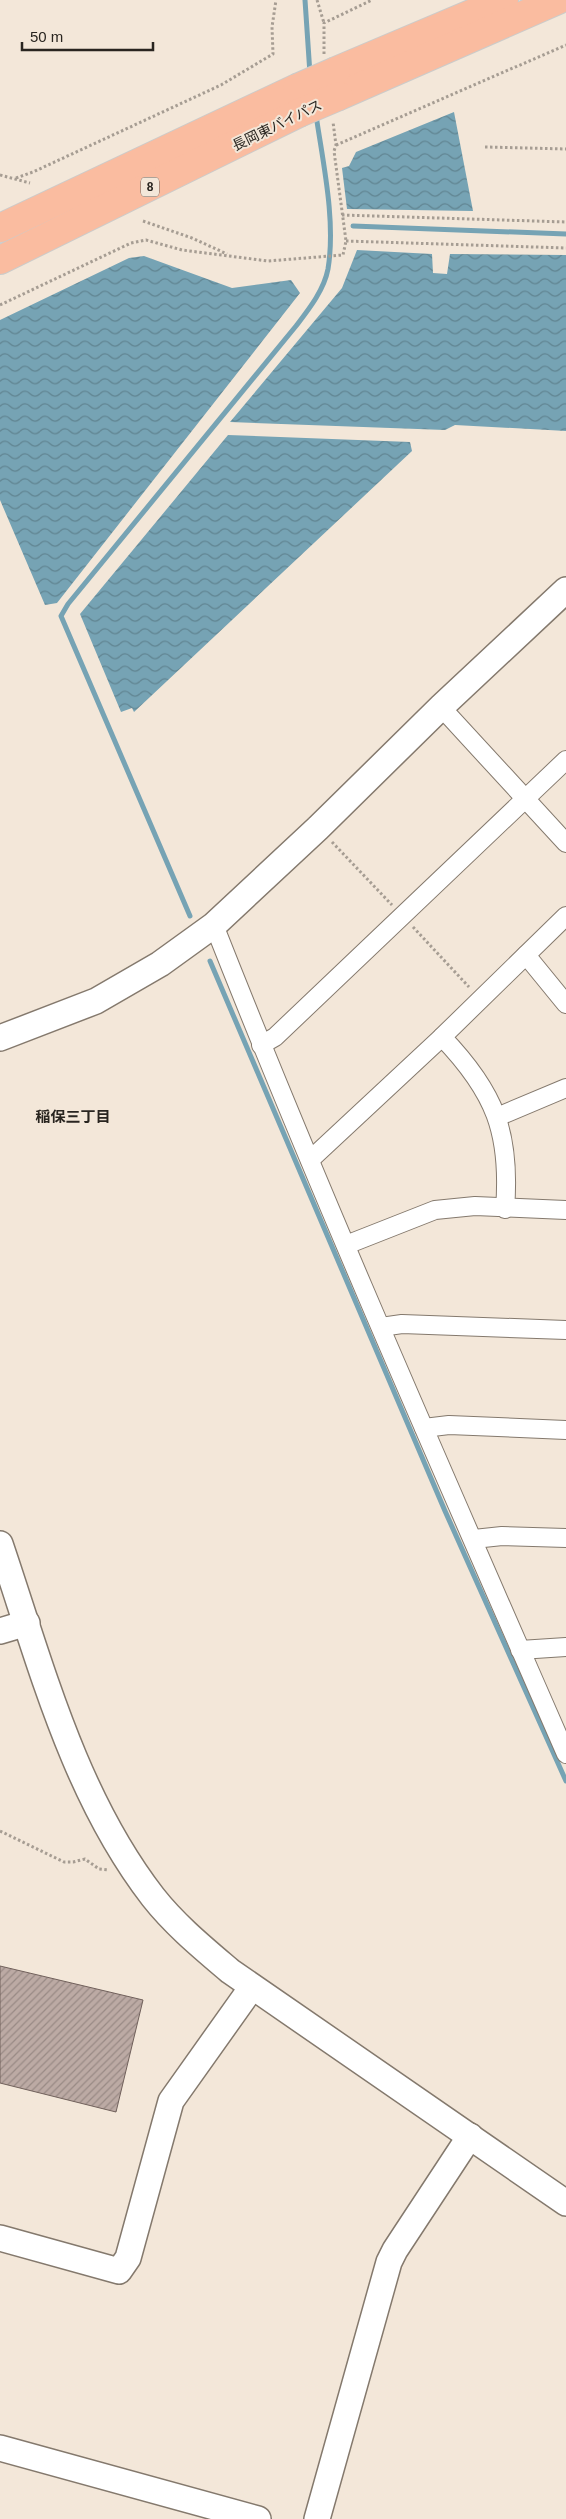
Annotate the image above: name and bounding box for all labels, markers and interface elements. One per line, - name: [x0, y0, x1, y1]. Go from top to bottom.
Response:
- scale bar: [22, 20, 154, 52]
- text: 50 m: [30, 28, 63, 45]
- street label: 長岡東バイパス: [230, 96, 324, 154]
- road number: 8: [141, 178, 159, 196]
- district label: 稲保三丁目: [35, 1108, 111, 1125]

